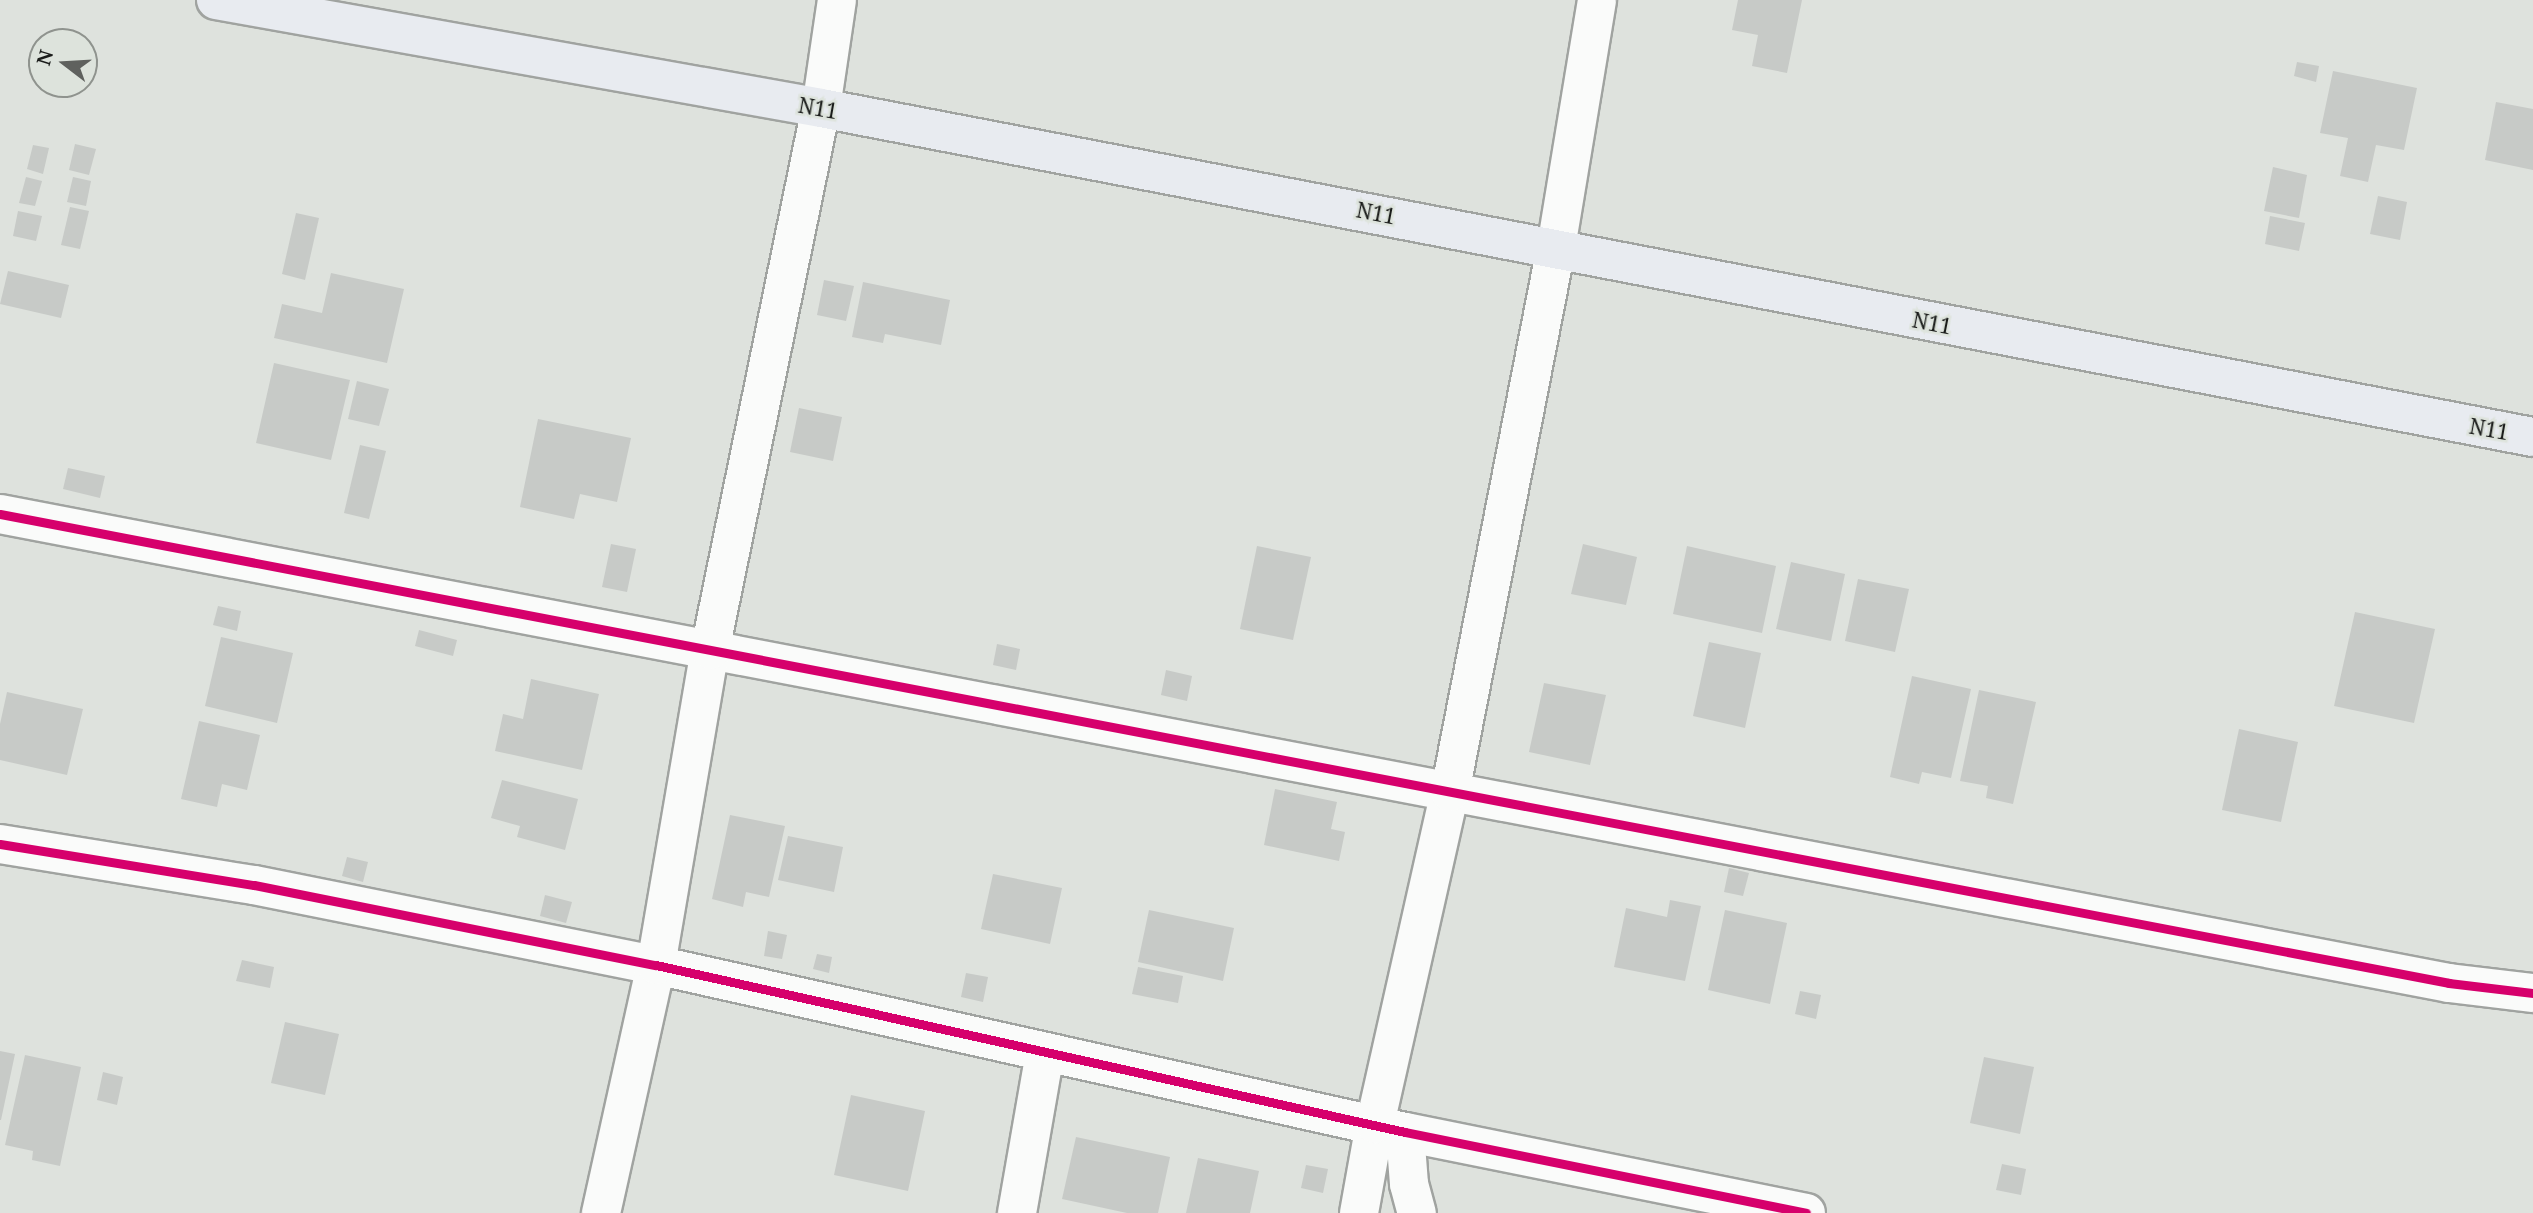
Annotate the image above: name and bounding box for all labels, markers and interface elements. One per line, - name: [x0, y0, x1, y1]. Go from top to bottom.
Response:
- north arrow: [28, 28, 98, 98]
- text: N: [30, 46, 59, 68]
- street label: N11: [796, 92, 840, 124]
- street label: N11: [1354, 197, 1398, 229]
- street label: N11: [1910, 307, 1954, 339]
- street label: N11: [2467, 413, 2511, 445]

